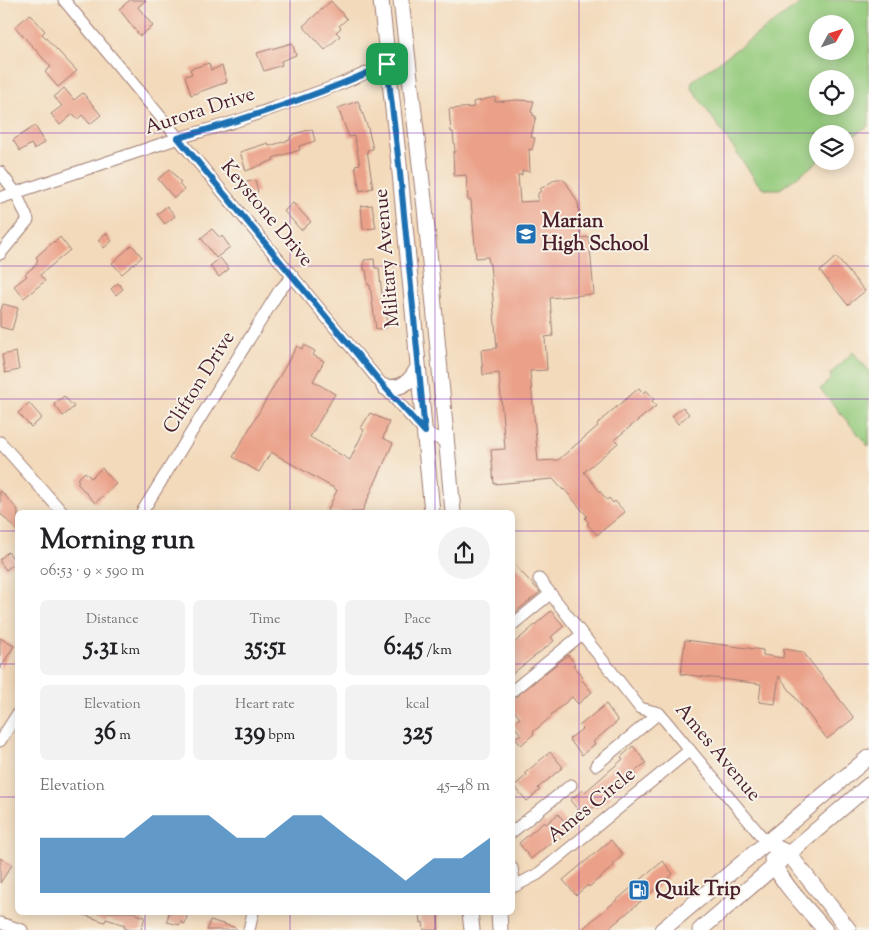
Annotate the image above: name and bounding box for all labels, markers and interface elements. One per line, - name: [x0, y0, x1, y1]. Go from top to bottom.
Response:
- north arrow: [809, 15, 854, 60]
- map controls: [809, 15, 854, 170]
- pin: [366, 43, 408, 85]
- icon: arrive: [373, 50, 401, 78]
- button: locate: [809, 70, 854, 115]
- street label: Aurora Drive: [141, 80, 259, 144]
- button: layers: [809, 125, 854, 170]
- street label: Keystone Drive: [213, 154, 319, 274]
- street label: Military Avenue: [367, 187, 409, 329]
- place label: Marian High School: [542, 208, 649, 260]
- school or university icon: Marian High School: [514, 222, 538, 246]
- street label: Clifton Drive: [157, 326, 243, 440]
- text: Morning run: [40, 521, 195, 561]
- button: share: [438, 527, 490, 579]
- text: 06:53 · 9 × 590 m: [40, 560, 145, 583]
- text: Distance: [86, 610, 139, 630]
- text: Time: [249, 610, 281, 630]
- text: Pace: [404, 610, 431, 630]
- text: 5.31: [85, 630, 118, 666]
- text: 35:51: [244, 630, 286, 666]
- text: 6:45: [384, 630, 423, 666]
- text: km: [118, 641, 140, 661]
- text: /km: [423, 641, 452, 661]
- text: Elevation: [84, 695, 141, 715]
- text: Heart rate: [235, 695, 295, 715]
- text: kcal: [406, 695, 430, 715]
- street label: Ames Avenue: [667, 697, 767, 809]
- text: 36: [94, 715, 116, 751]
- text: 139: [235, 715, 265, 751]
- text: 325: [402, 715, 433, 751]
- text: m: [116, 726, 131, 746]
- text: bpm: [265, 726, 295, 746]
- street label: Ames Circle: [541, 761, 643, 851]
- text: Elevation: [40, 775, 105, 798]
- text: 45–48 m: [437, 775, 490, 798]
- place label: Quik Trip: [655, 876, 741, 905]
- fuel station icon: Quik Trip: [627, 878, 651, 902]

